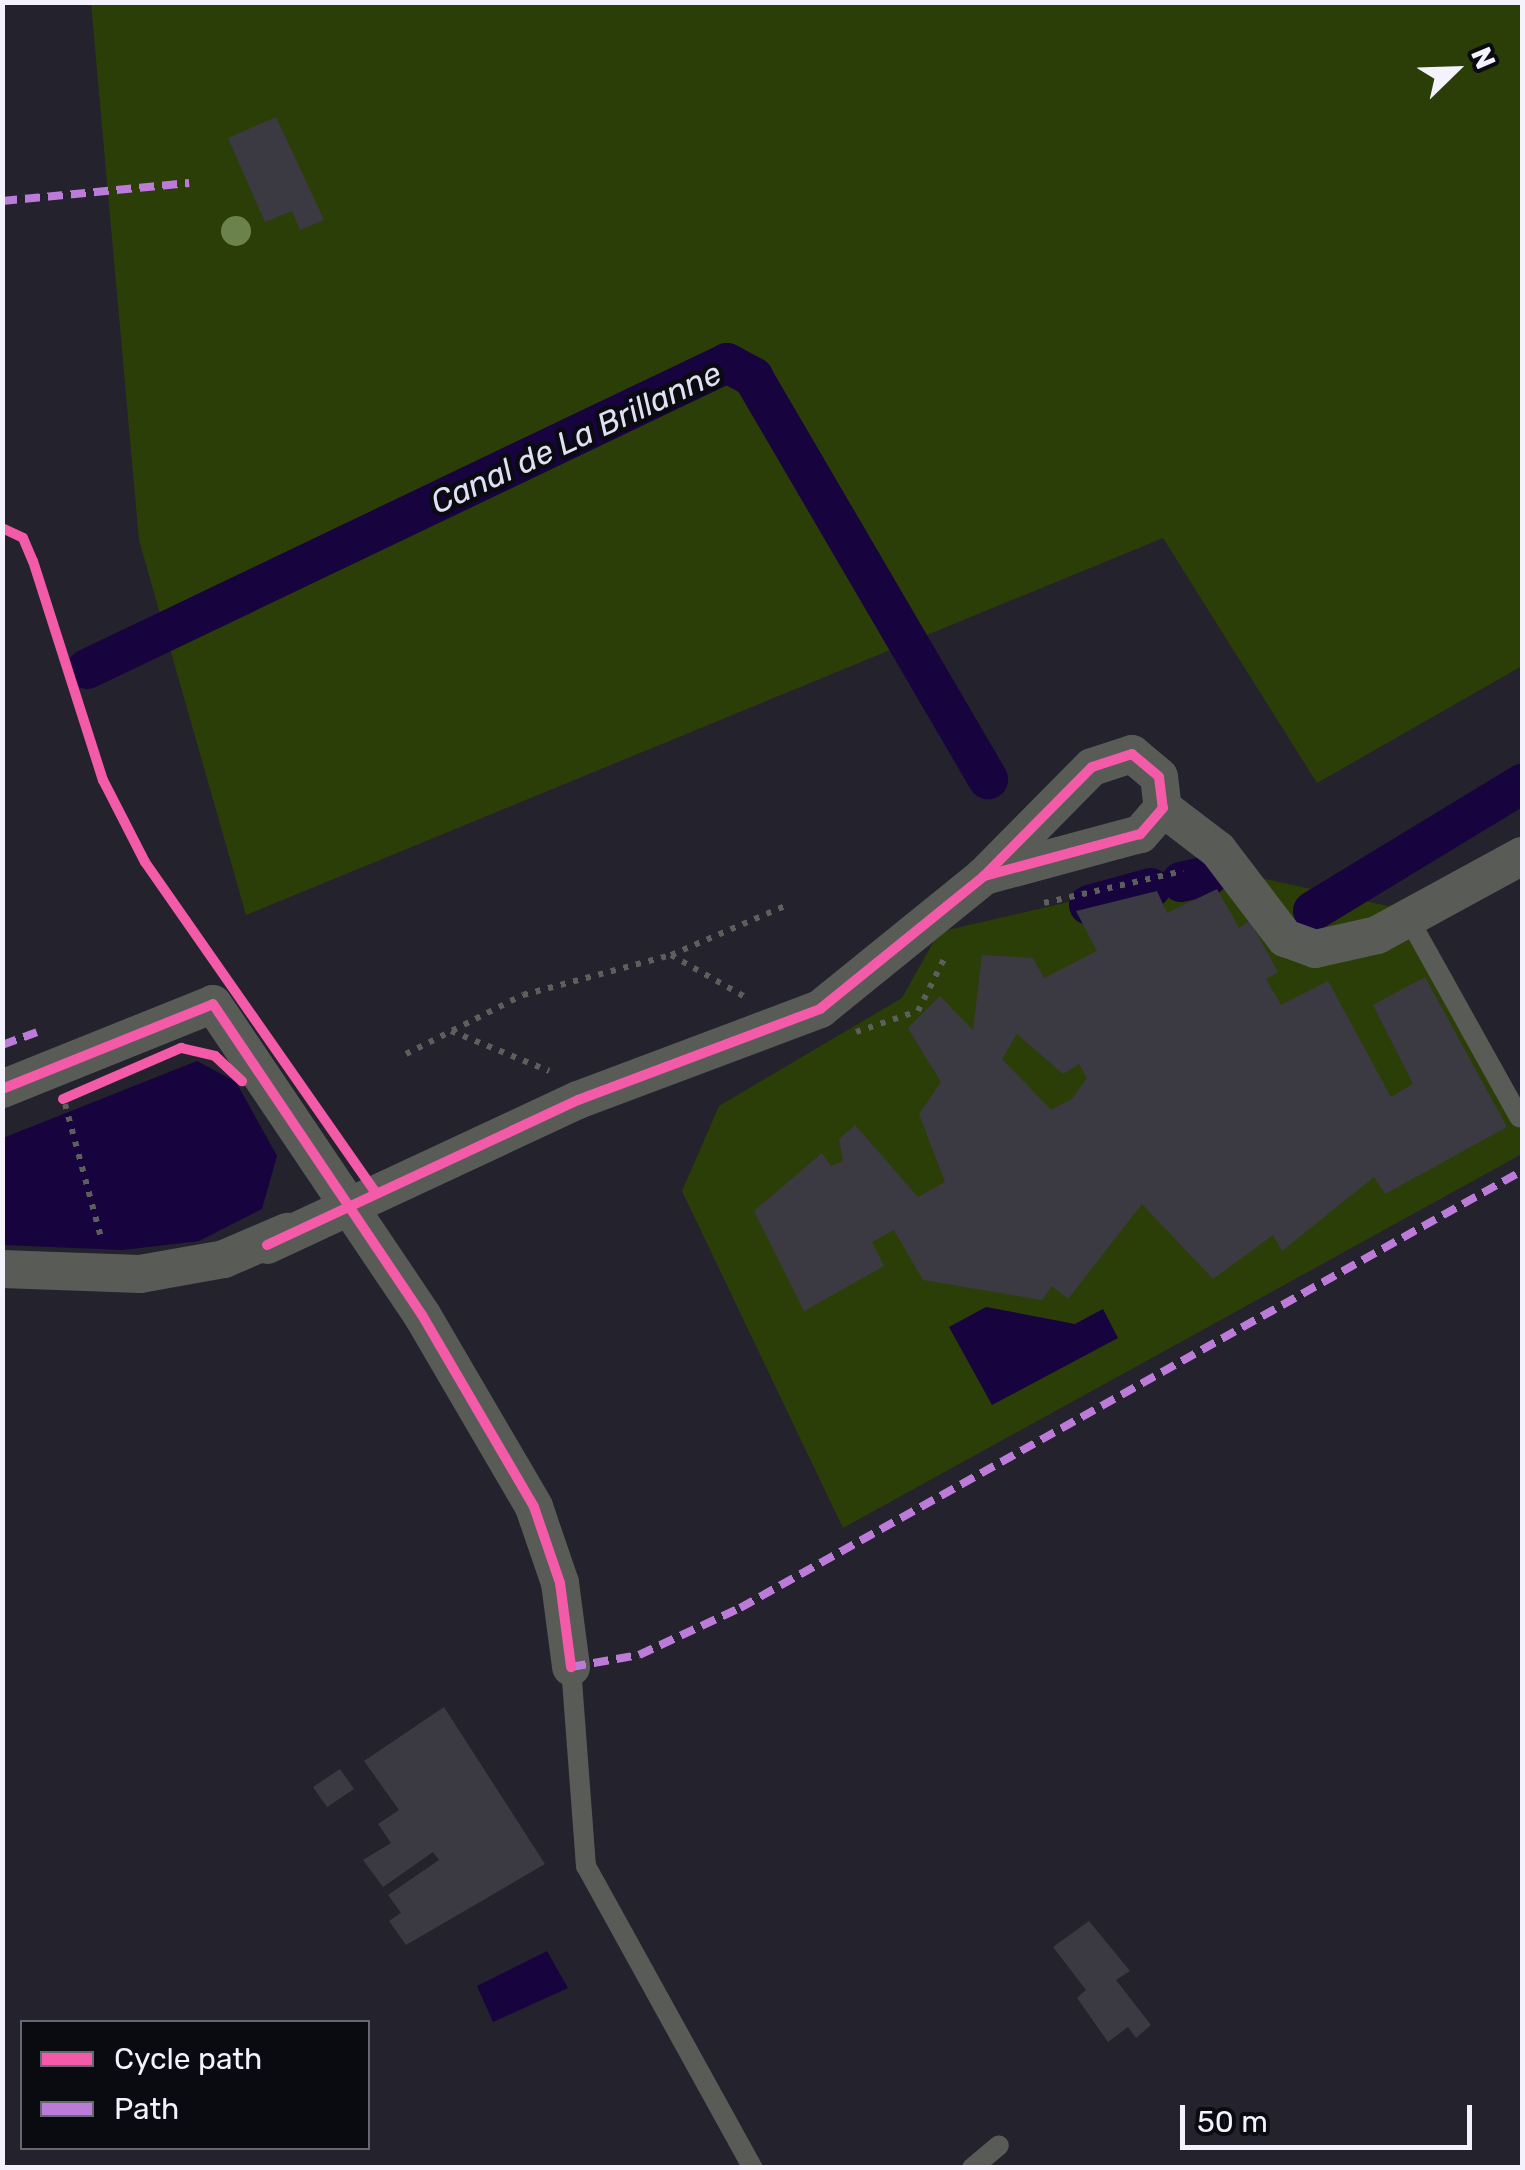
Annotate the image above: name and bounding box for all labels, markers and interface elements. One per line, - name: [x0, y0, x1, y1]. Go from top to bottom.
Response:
- north arrow: [1405, 20, 1505, 120]
- text: N: [1464, 42, 1502, 74]
- water label: Canal de La Brillanne: [425, 354, 727, 522]
- legend: [20, 2020, 370, 2150]
- text: Cycle path: [114, 2041, 262, 2077]
- scale bar: [1185, 2085, 1478, 2147]
- text: Path: [114, 2091, 179, 2127]
- text: 50 m: [1197, 2104, 1268, 2140]

